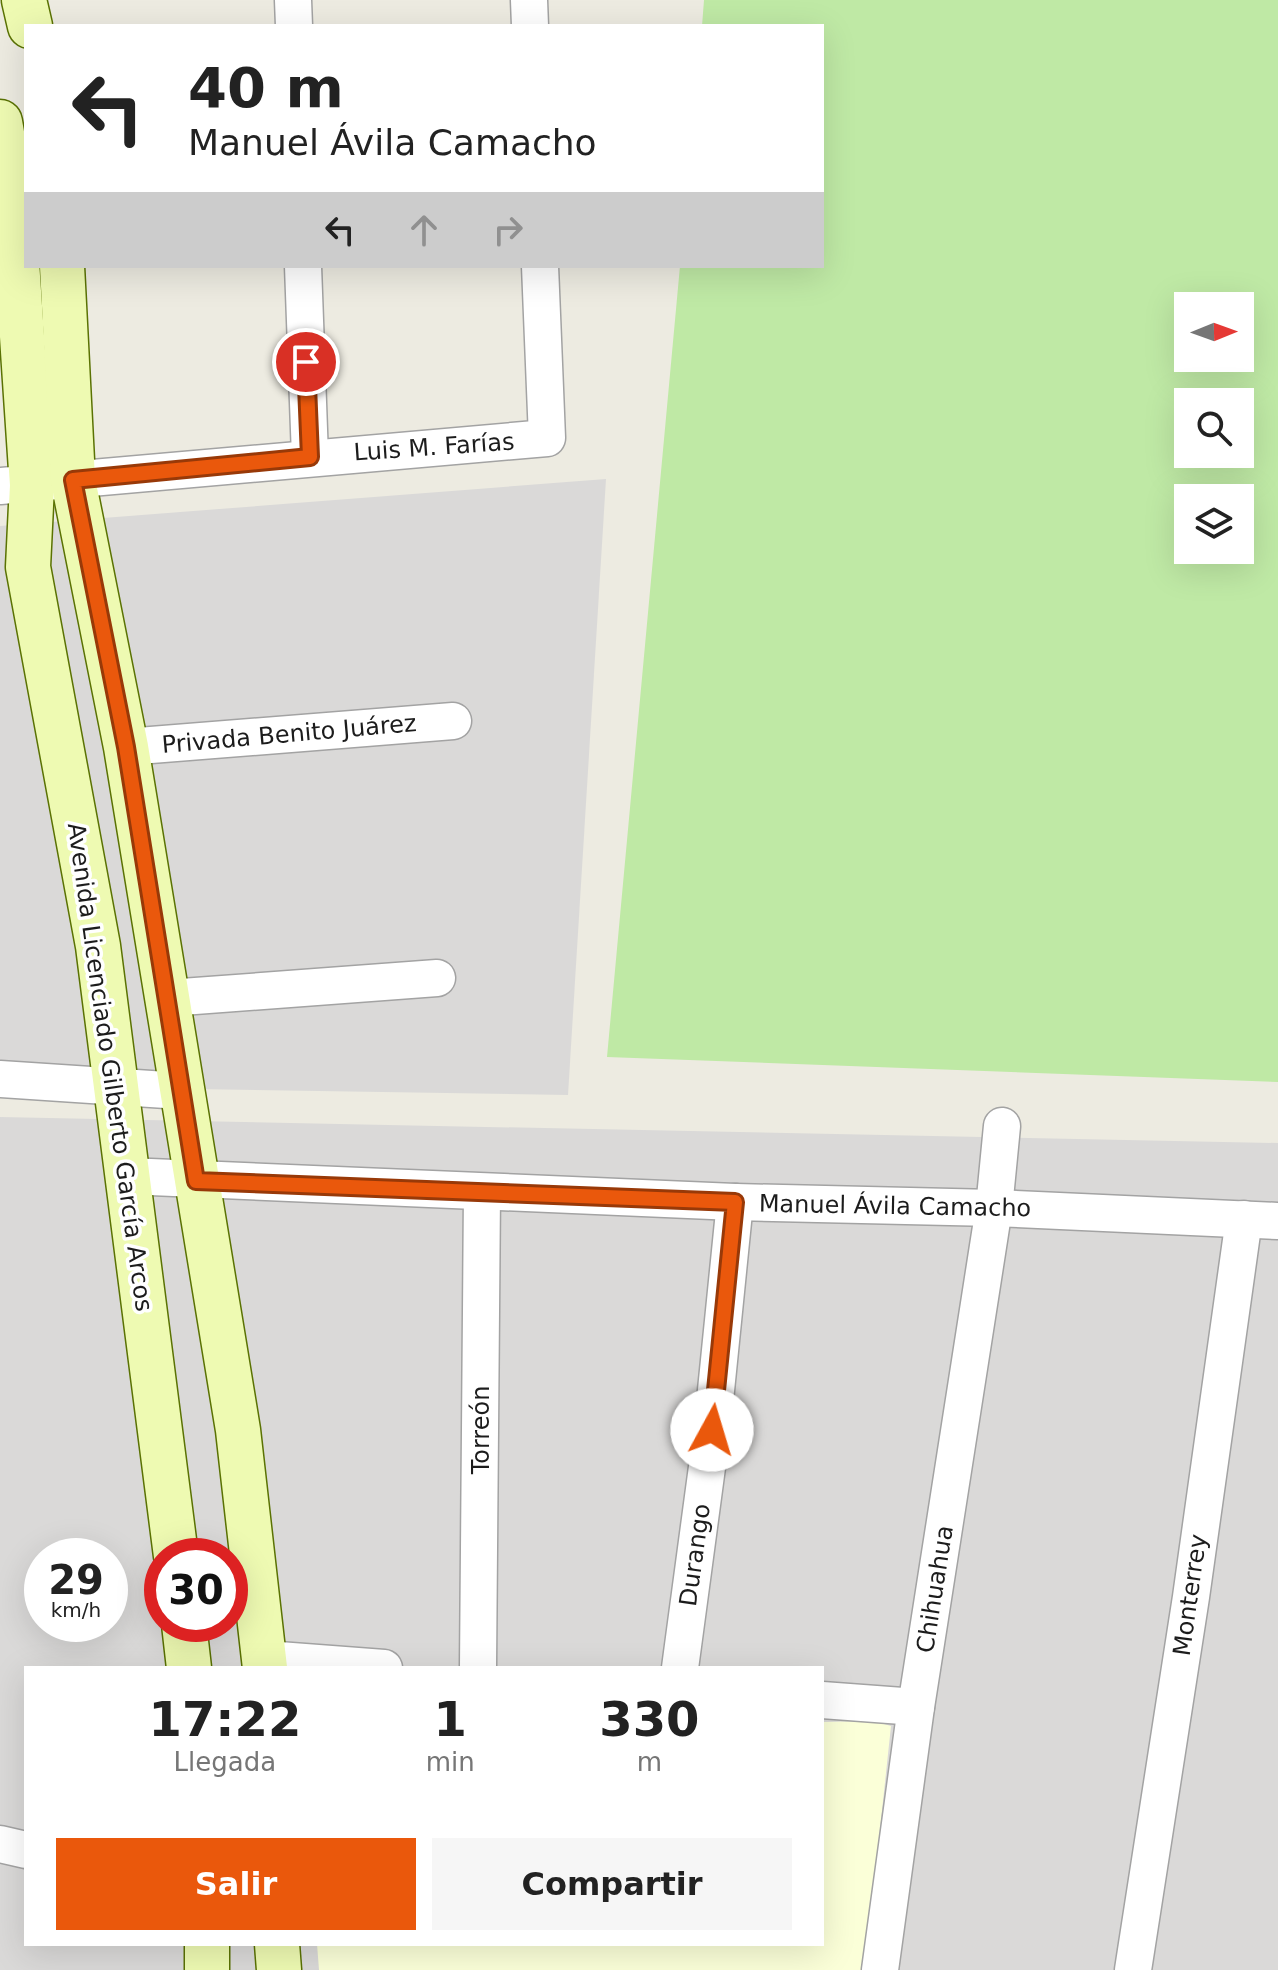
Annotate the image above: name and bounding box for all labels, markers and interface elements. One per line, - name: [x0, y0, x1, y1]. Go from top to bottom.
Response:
- text: 40 m: [188, 55, 344, 120]
- icon: left: [56, 56, 160, 160]
- text: Manuel Ávila Camacho: [188, 122, 597, 163]
- icon: left: [318, 208, 362, 252]
- icon: ahead: [402, 208, 446, 252]
- icon: right: [486, 208, 530, 252]
- north arrow: [1174, 292, 1254, 372]
- map controls: [1174, 292, 1254, 564]
- pin: [272, 328, 340, 396]
- icon: arrive: [284, 340, 328, 384]
- button: search: [1174, 388, 1254, 468]
- street label: Luis M. Farías: [353, 427, 515, 467]
- button: layers: [1174, 484, 1254, 564]
- street label: Privada Benito Juárez: [160, 709, 418, 759]
- street label: Avenida Licenciado Gilberto García Arcos: [62, 821, 158, 1313]
- street label: Manuel Ávila Camacho: [759, 1189, 1031, 1222]
- street label: Torreón: [467, 1386, 495, 1475]
- position arrow: [670, 1388, 754, 1472]
- street label: Durango: [674, 1502, 716, 1608]
- street label: Chihuahua: [911, 1523, 959, 1655]
- street label: Monterrey: [1168, 1532, 1212, 1658]
- speed limit sign: 30: [144, 1538, 248, 1642]
- text: 29: [48, 1557, 104, 1603]
- text: km/h: [51, 1598, 101, 1622]
- text: 17:22: [148, 1691, 301, 1747]
- text: 1: [434, 1691, 467, 1747]
- text: 330: [599, 1691, 699, 1747]
- text: Llegada: [174, 1747, 276, 1777]
- text: min: [426, 1747, 475, 1777]
- text: m: [637, 1747, 662, 1777]
- button: Salir: [56, 1838, 416, 1930]
- button: Compartir: [432, 1838, 792, 1930]

